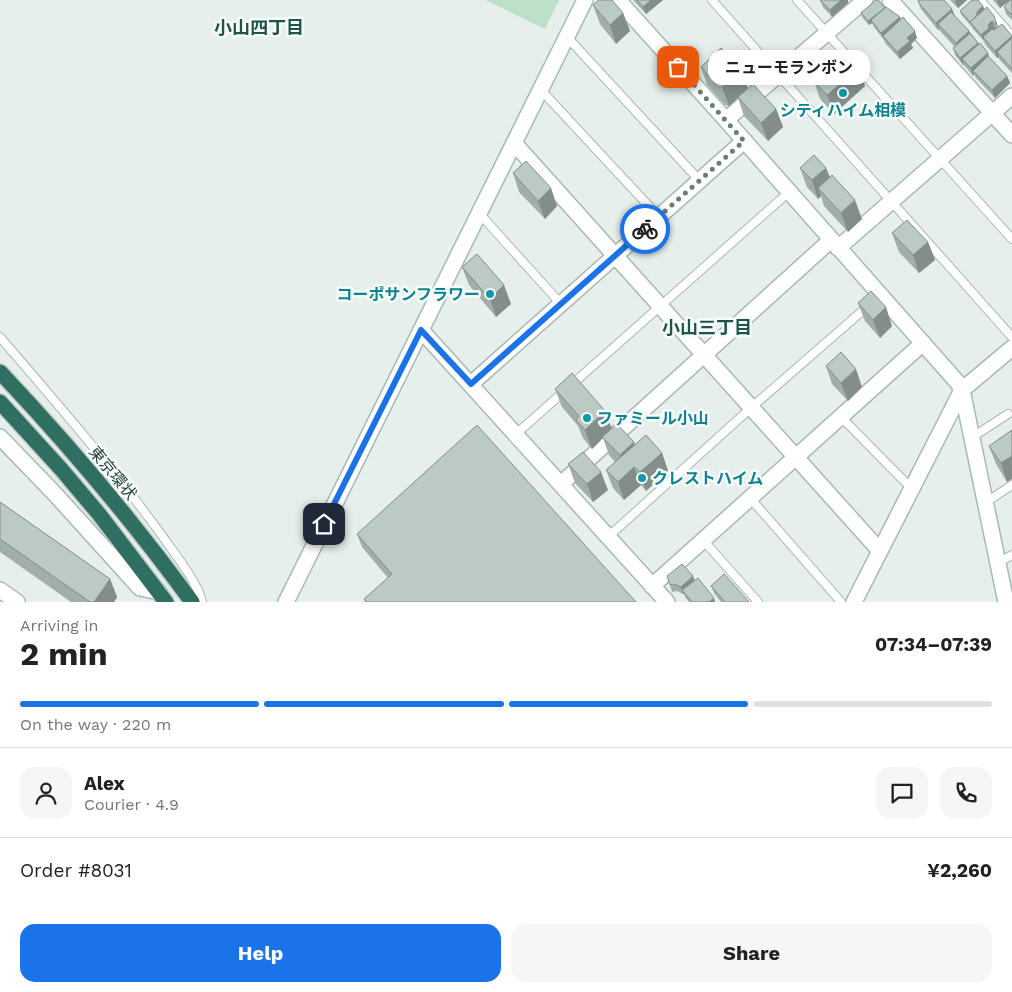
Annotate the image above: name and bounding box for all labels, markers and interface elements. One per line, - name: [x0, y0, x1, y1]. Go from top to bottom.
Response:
- district label: 小山四丁目: [214, 17, 304, 38]
- pin: [657, 46, 699, 88]
- callout: ニューモランボン: [708, 50, 870, 84]
- icon: bag: [664, 53, 692, 81]
- text: ニューモランボン: [725, 58, 853, 77]
- marker: シティハイム相模: [837, 87, 849, 99]
- place label: シティハイム相模: [780, 101, 906, 120]
- courier: [620, 204, 670, 254]
- icon: bike: [631, 215, 659, 243]
- place label: コーポサンフラワー: [336, 285, 480, 304]
- marker: コーポサンフラワー: [484, 288, 496, 300]
- district label: 小山三丁目: [662, 317, 752, 338]
- place label: ファミール小山: [597, 409, 709, 428]
- marker: ファミール小山: [581, 412, 593, 424]
- street label: 東京環状: [85, 442, 141, 504]
- place label: クレストハイム: [652, 469, 763, 488]
- marker: クレストハイム: [636, 472, 648, 484]
- pin: [303, 503, 345, 545]
- icon: home: [310, 510, 338, 538]
- text: Arriving in: [20, 616, 98, 635]
- text: 07:34–07:39: [875, 633, 992, 656]
- text: 2 min: [20, 635, 108, 673]
- text: On the way · 220 m: [20, 715, 171, 734]
- button: person: [20, 767, 72, 819]
- button: chat: [876, 767, 928, 819]
- button: phone: [940, 767, 992, 819]
- text: Alex: [84, 772, 125, 795]
- text: Courier · 4.9: [84, 795, 179, 814]
- text: Order #8031: [20, 859, 132, 882]
- text: ¥2,260: [927, 859, 992, 882]
- button: Help: [20, 924, 501, 982]
- button: Share: [511, 924, 992, 982]

